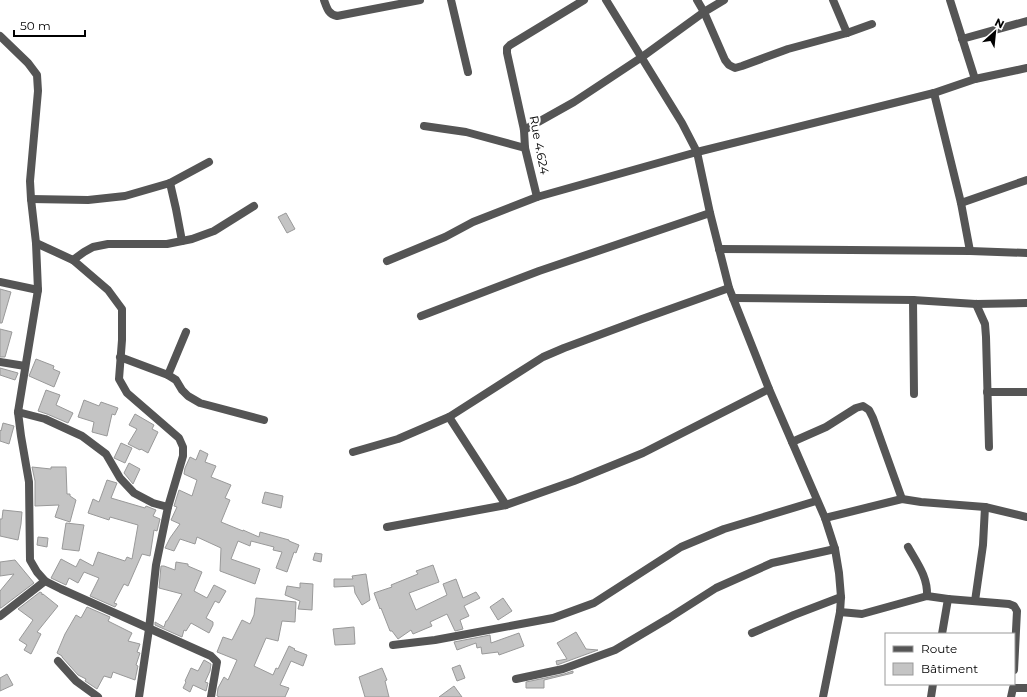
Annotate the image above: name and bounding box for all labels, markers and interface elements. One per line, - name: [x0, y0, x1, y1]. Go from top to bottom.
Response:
- scale bar: [14, 12, 85, 38]
- north arrow: [975, 12, 1015, 52]
- text: N: [992, 15, 1007, 31]
- text: 50 m: [20, 18, 51, 33]
- street label: Rue 4.624: [526, 114, 553, 176]
- legend: [885, 633, 1015, 685]
- text: Route: [921, 641, 957, 656]
- text: Bâtiment: [921, 661, 978, 676]

